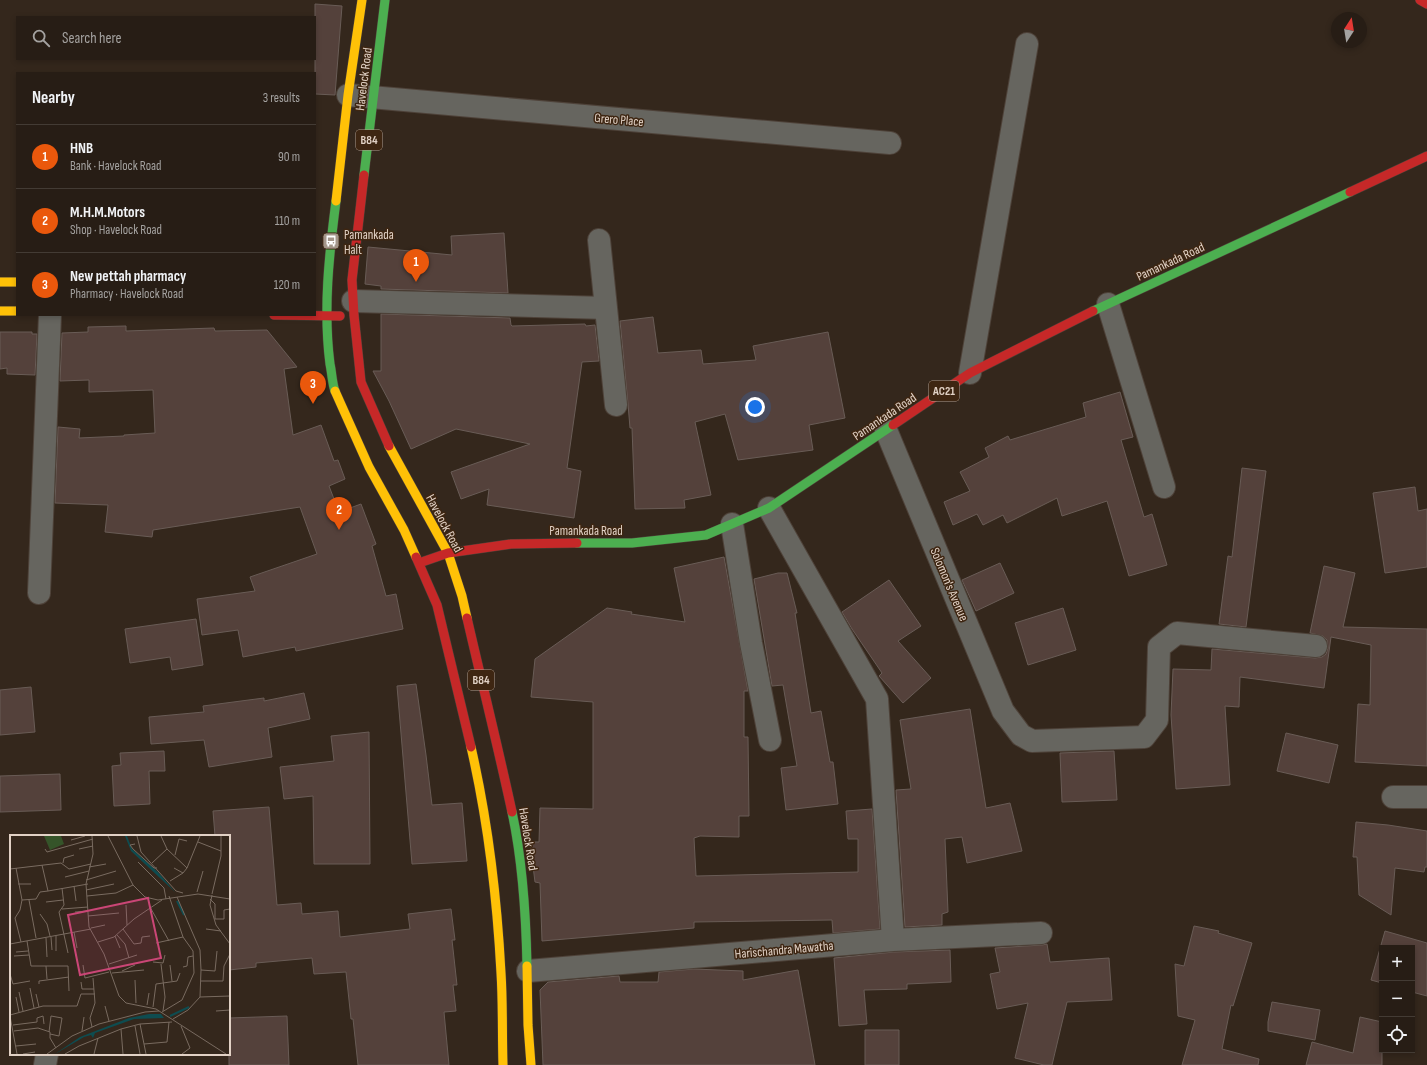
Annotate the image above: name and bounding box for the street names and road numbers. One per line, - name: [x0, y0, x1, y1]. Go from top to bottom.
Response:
- street label: Havelock Road: [352, 47, 376, 112]
- street label: Grero Place: [594, 110, 644, 130]
- road number: B84: [356, 130, 382, 150]
- street label: Pamankada Road: [1134, 239, 1207, 285]
- road number: AC21: [929, 381, 959, 401]
- street label: Pamankada Road: [850, 390, 919, 444]
- street label: Havelock Road: [422, 492, 466, 555]
- street label: Pamankada Road: [549, 523, 623, 539]
- street label: Solomon's Avenue: [926, 545, 972, 623]
- road number: B84: [468, 670, 494, 690]
- street label: Havelock Road: [515, 807, 541, 872]
- street label: Harischandra Mawatha: [734, 938, 834, 962]

